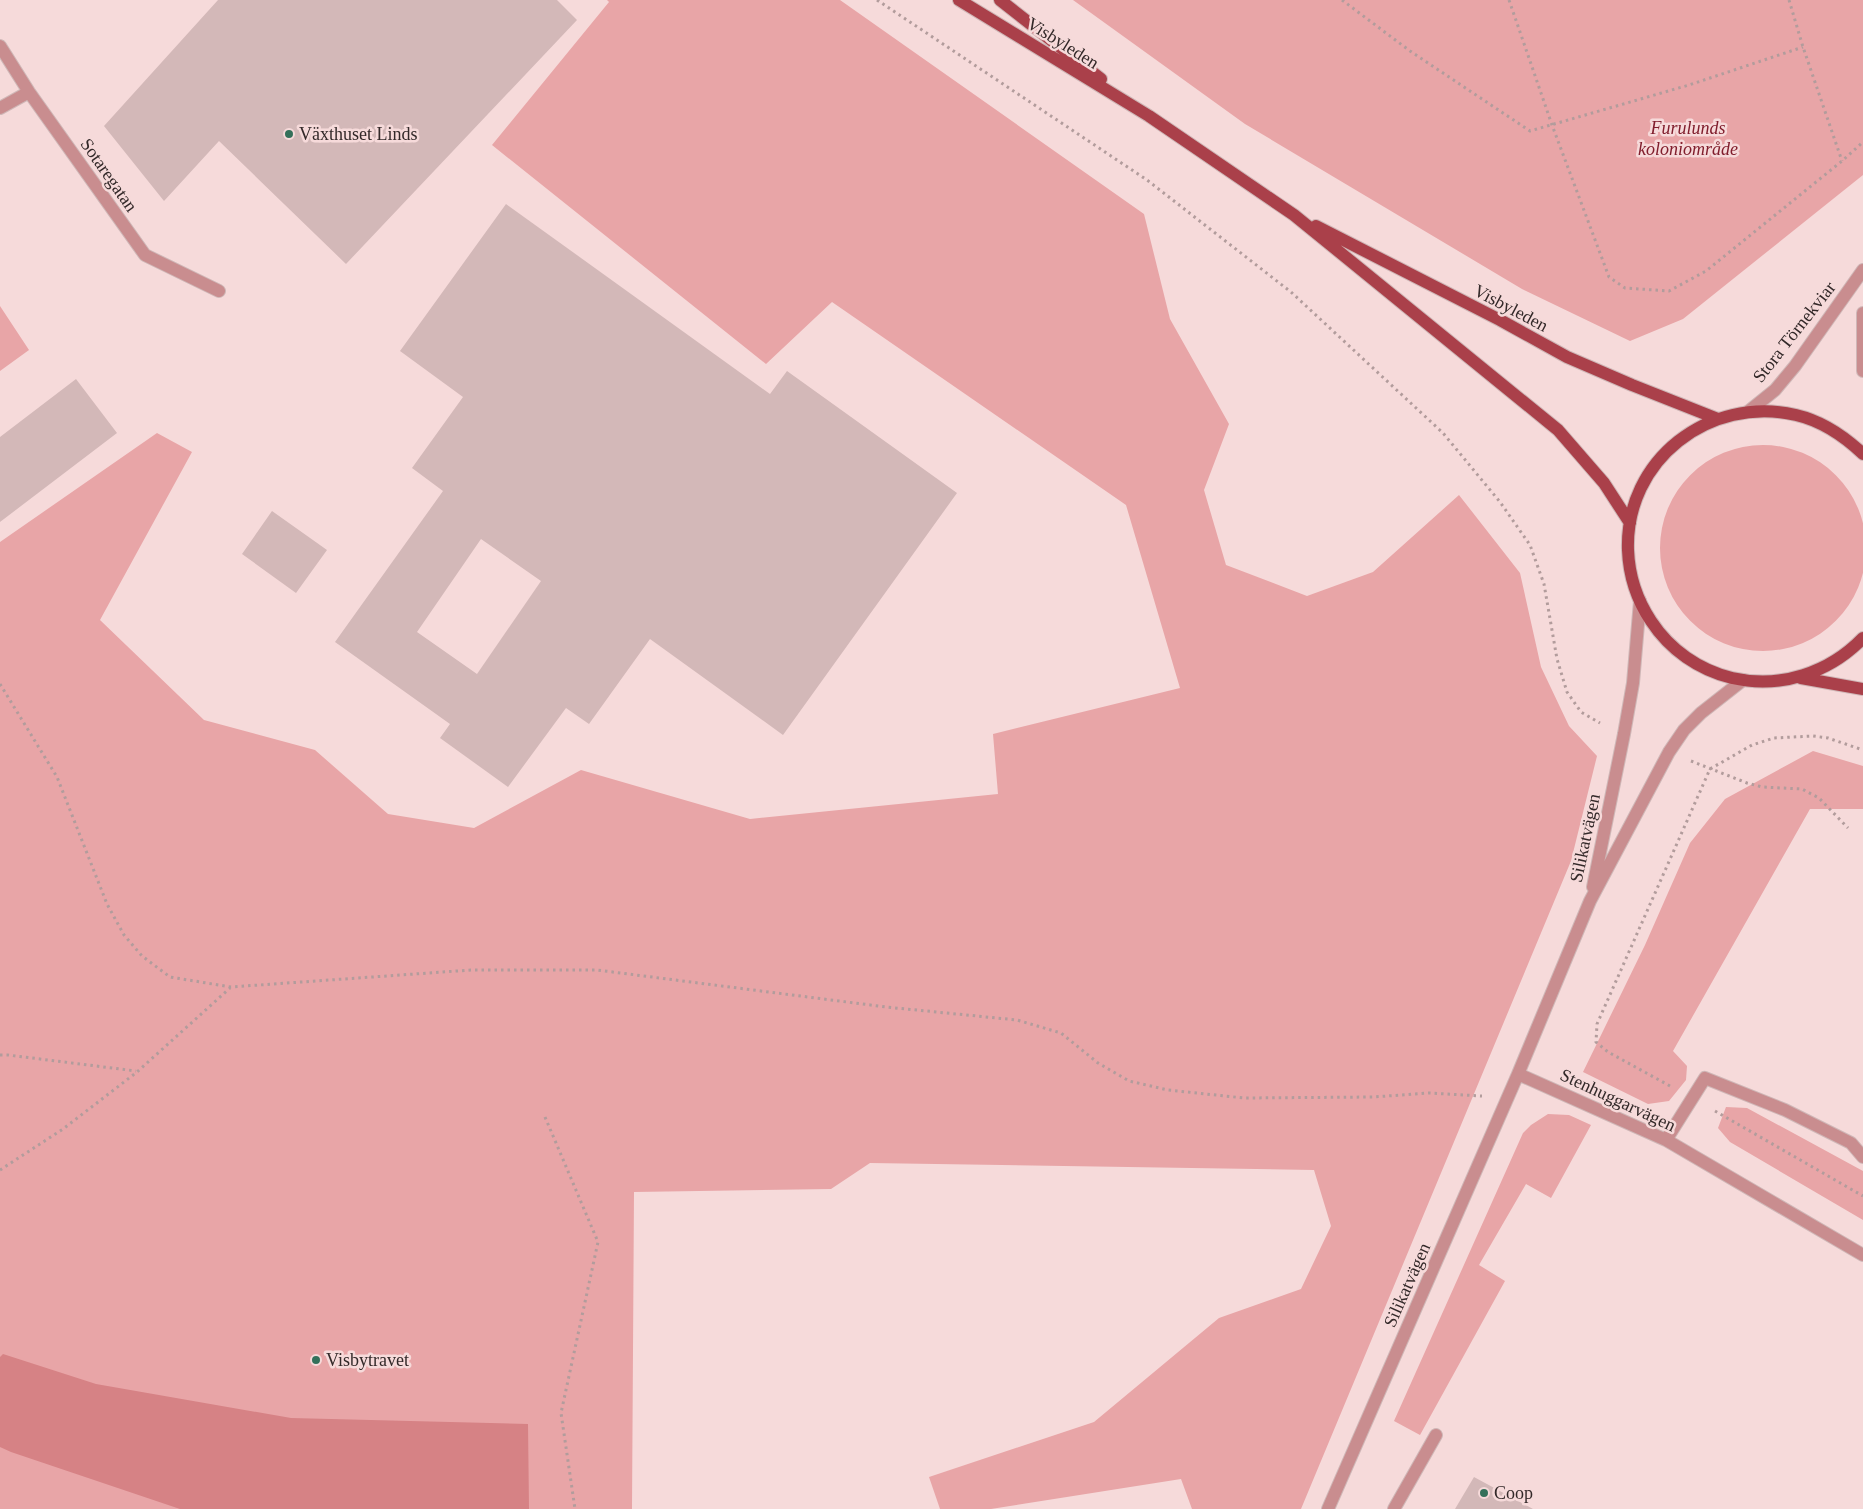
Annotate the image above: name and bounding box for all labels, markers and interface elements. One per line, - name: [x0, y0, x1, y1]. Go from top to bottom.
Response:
- street label: Visbyleden: [1023, 13, 1103, 73]
- park label: Furulunds koloniområde: [1638, 118, 1738, 159]
- place label: Växthuset Linds: [299, 124, 418, 144]
- marker: Växthuset Linds: [283, 128, 295, 140]
- street label: Sotaregatan: [76, 134, 142, 216]
- street label: Stora Törnekviar: [1749, 278, 1839, 386]
- street label: Visbyleden: [1471, 280, 1551, 336]
- street label: Silikatvägen: [1566, 792, 1604, 884]
- street label: Stenhuggarvägen: [1557, 1065, 1679, 1135]
- street label: Silikatvägen: [1380, 1240, 1434, 1330]
- place label: Visbytravet: [326, 1350, 409, 1370]
- marker: Visbytravet: [310, 1354, 322, 1366]
- place label: Coop: [1494, 1483, 1533, 1503]
- marker: Coop: [1478, 1487, 1490, 1499]

